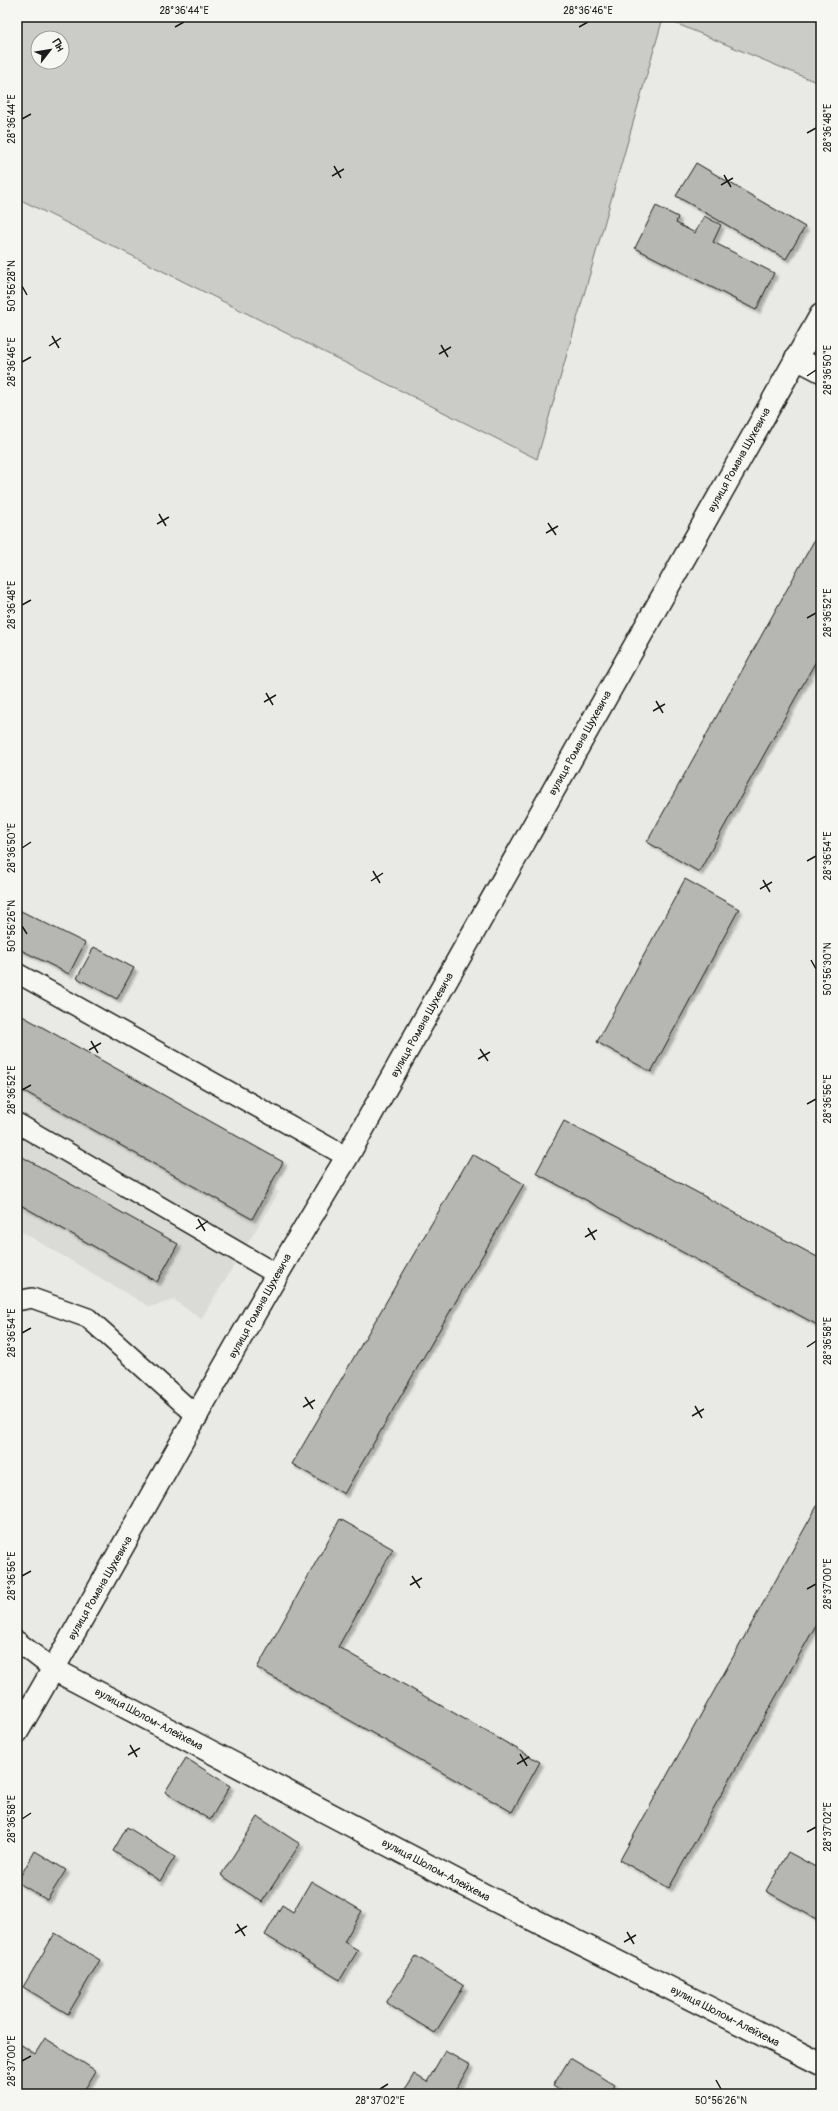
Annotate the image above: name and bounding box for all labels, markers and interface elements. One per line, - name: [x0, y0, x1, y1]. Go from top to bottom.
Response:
- text: 28°36'44"E: [159, 5, 209, 17]
- text: 28°36'46"E: [563, 5, 613, 17]
- north arrow: [30, 30, 70, 70]
- text: Пн: [49, 37, 67, 54]
- text: 28°36'44"E: [6, 94, 18, 144]
- text: 28°36'48"E: [822, 104, 834, 152]
- text: 50°56'28"N: [6, 260, 18, 312]
- text: 28°36'46"E: [6, 337, 18, 387]
- text: 28°36'50"E: [822, 345, 834, 395]
- street label: вулиця Романа Шухевича: [705, 405, 773, 515]
- text: 28°36'48"E: [6, 581, 18, 629]
- text: 28°36'52"E: [822, 589, 834, 637]
- street label: вулиця Романа Шухевича: [546, 688, 614, 798]
- text: 28°36'50"E: [6, 823, 18, 873]
- text: 28°36'54"E: [822, 832, 834, 880]
- text: 50°56'26"N: [6, 900, 18, 952]
- text: 50°56'30"N: [822, 942, 834, 996]
- street label: вулиця Романа Шухевича: [388, 970, 456, 1080]
- text: 28°36'52"E: [6, 1066, 18, 1114]
- text: 28°36'56"E: [822, 1075, 834, 1123]
- street label: вулиця Романа Шухевича: [226, 1251, 294, 1361]
- text: 28°36'54"E: [6, 1309, 18, 1357]
- text: 28°36'58"E: [822, 1317, 834, 1365]
- street label: вулиця Романа Шухевича: [65, 1534, 135, 1642]
- text: 28°36'56"E: [6, 1552, 18, 1600]
- text: 28°37'00"E: [822, 1559, 834, 1609]
- street label: вулиця Шолом-Алейхема: [93, 1685, 205, 1753]
- text: 28°36'58"E: [6, 1795, 18, 1843]
- text: 28°37'02"E: [822, 1802, 834, 1852]
- street label: вулиця Шолом-Алейхема: [380, 1836, 492, 1904]
- street label: вулиця Шолом-Алейхема: [668, 1983, 782, 2049]
- text: 28°37'00"E: [6, 2036, 18, 2086]
- text: 28°37'02"E: [355, 2095, 405, 2107]
- text: 50°56'26"N: [695, 2095, 747, 2107]

